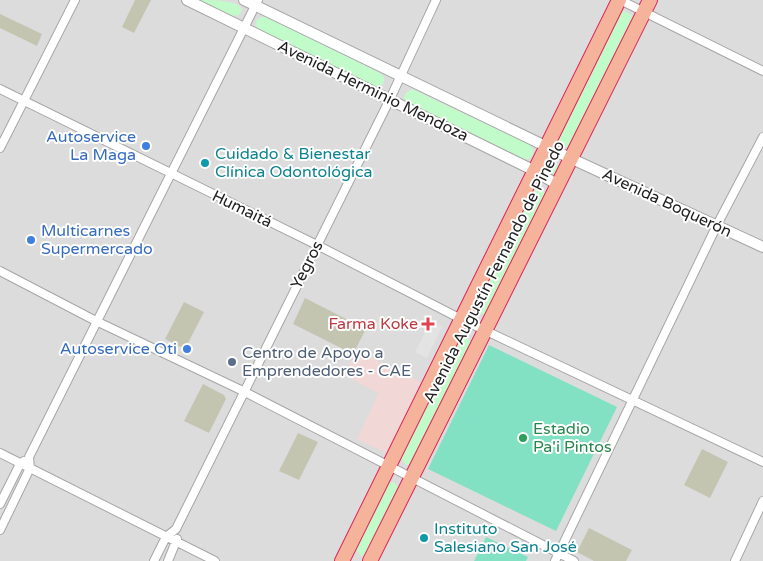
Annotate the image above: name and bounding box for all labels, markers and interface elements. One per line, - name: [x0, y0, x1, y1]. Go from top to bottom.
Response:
- street label: Avenida Herminio Mendoza: [274, 36, 472, 146]
- place label: Autoservice La Maga: [46, 127, 136, 165]
- street label: Avenida Augustín Fernando de Pinedo: [419, 137, 569, 407]
- marker: Autoservice La Maga: [140, 140, 152, 152]
- place label: Cuidado & Bienestar Clínica Odontológica: [215, 144, 373, 182]
- marker: Cuidado & Bienestar Clínica Odontológica: [199, 157, 211, 169]
- street label: Avenida Boquerón: [599, 164, 735, 242]
- street label: Humaitá: [209, 186, 275, 232]
- place label: Multicarnes Supermercado: [41, 221, 153, 259]
- marker: Multicarnes Supermercado: [25, 234, 37, 246]
- street label: Yegros: [286, 238, 328, 292]
- place label: Farma Koke: [328, 314, 418, 334]
- marker: Farma Koke: [422, 318, 434, 330]
- place label: Autoservice Oti: [60, 339, 177, 359]
- marker: Autoservice Oti: [181, 343, 193, 355]
- place label: Centro de Apoyo a Emprendedores - CAE: [242, 343, 411, 381]
- marker: Centro de Apoyo a Emprendedores - CAE: [226, 356, 238, 368]
- place label: Estadio Pa'i Pintos: [533, 419, 612, 457]
- marker: Estadio Pa'i Pintos: [517, 432, 529, 444]
- place label: Instituto Salesiano San José: [434, 519, 577, 557]
- marker: Instituto Salesiano San José: [418, 532, 430, 544]

